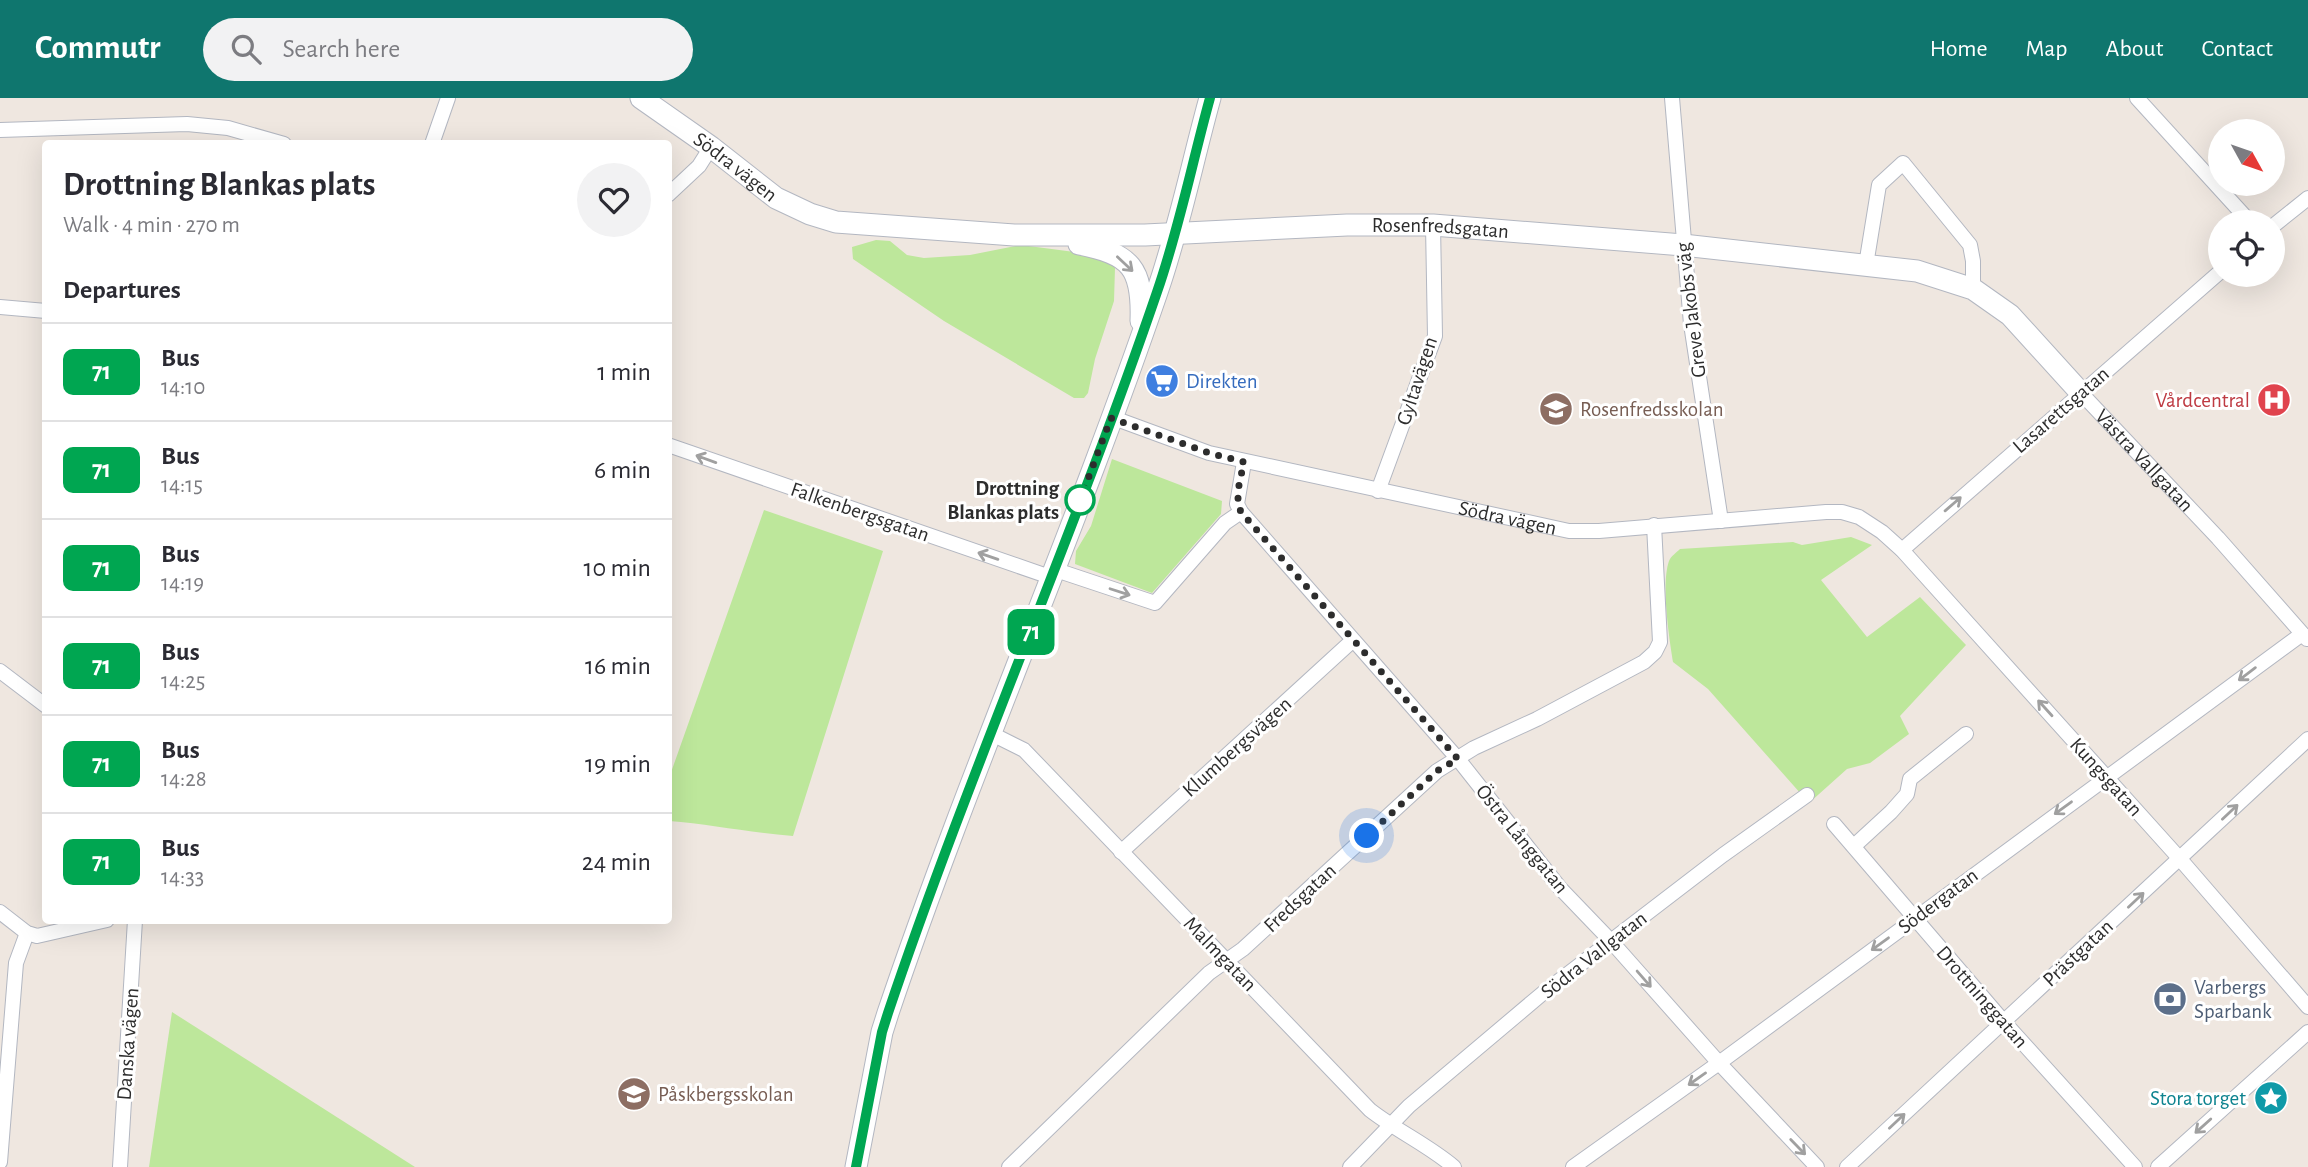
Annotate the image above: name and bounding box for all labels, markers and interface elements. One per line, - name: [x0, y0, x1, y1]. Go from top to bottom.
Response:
- search box: [203, 18, 693, 81]
- icon: search: [227, 30, 265, 68]
- text: Commutr: [35, 32, 161, 65]
- text: Search here: [283, 36, 400, 62]
- text: Home: [1930, 37, 1988, 61]
- text: Map: [2026, 37, 2068, 61]
- text: About: [2106, 37, 2163, 61]
- text: Contact: [2201, 37, 2273, 61]
- north arrow: [2208, 119, 2286, 196]
- map controls: [2208, 119, 2285, 287]
- street label: Södra vägen: [690, 128, 781, 205]
- button: heart: [577, 163, 651, 237]
- text: Drottning Blankas plats: [63, 169, 375, 202]
- button: locate: [2208, 210, 2285, 287]
- text: Walk · 4 min · 270 m: [63, 214, 240, 237]
- street label: Rosenfredsgatan: [1372, 215, 1510, 242]
- street label: Greve Jakobs väg: [1672, 240, 1710, 379]
- one-way arrow: [1116, 256, 1134, 272]
- text: Departures: [63, 277, 181, 303]
- street label: Gyltavägen: [1393, 334, 1441, 428]
- text: Bus: [161, 345, 200, 371]
- text: 1 min: [597, 359, 651, 385]
- text: 71: [92, 360, 111, 384]
- supermarket icon: Direkten: [1143, 362, 1181, 400]
- street label: Lasarettsgatan: [2009, 363, 2113, 457]
- place label: Direkten: [1186, 371, 1258, 392]
- text: 14:10: [161, 376, 205, 399]
- hospital icon: Vårdcentral: [2255, 381, 2293, 419]
- school or university icon: Rosenfredsskolan: [1537, 390, 1575, 428]
- place label: Vårdcentral: [2155, 390, 2250, 411]
- place label: Rosenfredsskolan: [1580, 399, 1724, 420]
- street label: Västra Vallgatan: [2092, 405, 2198, 516]
- text: Bus: [161, 443, 200, 469]
- one-way arrow: [695, 451, 717, 464]
- text: 6 min: [594, 457, 651, 483]
- text: 71: [92, 458, 111, 482]
- text: 14:15: [161, 474, 203, 497]
- street label: Falkenbergsgatan: [788, 478, 932, 546]
- place label: Drottning Blankas plats: [947, 478, 1059, 523]
- marker: Drottning Blankas plats: [1065, 485, 1095, 515]
- one-way arrow: [1944, 496, 1961, 513]
- street label: Södra vägen: [1457, 497, 1559, 539]
- text: Bus: [161, 541, 200, 567]
- one-way arrow: [978, 548, 1000, 561]
- text: 10 min: [584, 555, 651, 581]
- text: 71: [92, 556, 111, 580]
- text: 14:19: [161, 572, 204, 595]
- one-way arrow: [1109, 587, 1131, 599]
- line badge: 71: [1000, 609, 1062, 655]
- text: 71: [1021, 620, 1041, 644]
- text: Bus: [161, 639, 200, 665]
- text: 16 min: [585, 653, 651, 679]
- text: 71: [92, 654, 111, 678]
- one-way arrow: [2238, 667, 2257, 682]
- text: 14:25: [161, 670, 205, 693]
- street label: Klumbergsvägen: [1179, 693, 1295, 801]
- one-way arrow: [2036, 700, 2053, 717]
- street label: Kungsgatan: [2066, 734, 2146, 820]
- text: Bus: [161, 737, 200, 763]
- text: 19 min: [585, 751, 651, 777]
- text: 71: [92, 752, 111, 776]
- text: 14:28: [161, 768, 207, 791]
- street label: Östra Långgatan: [1472, 780, 1573, 897]
- one-way arrow: [2054, 801, 2073, 815]
- one-way arrow: [2221, 804, 2238, 821]
- your location: [1349, 818, 1384, 853]
- text: Bus: [161, 835, 200, 861]
- text: 24 min: [582, 849, 651, 875]
- text: 71: [92, 850, 111, 874]
- street label: Fredsgatan: [1260, 860, 1340, 936]
- street label: Södergatan: [1894, 864, 1982, 938]
- text: 14:33: [161, 866, 204, 889]
- one-way arrow: [2127, 891, 2144, 908]
- street label: Södra Vallgatan: [1537, 907, 1651, 1003]
- street label: Malmgatan: [1180, 913, 1260, 995]
- street label: Prästgatan: [2039, 915, 2117, 991]
- one-way arrow: [1871, 936, 1890, 951]
- street label: Drottninggatan: [1932, 942, 2032, 1052]
- one-way arrow: [1636, 970, 1652, 988]
- place label: Varbergs Sparbank: [2194, 977, 2272, 1022]
- bank icon: Varbergs Sparbank: [2151, 980, 2189, 1018]
- street label: Danska vägen: [114, 987, 142, 1101]
- one-way arrow: [1688, 1072, 1707, 1086]
- school or university icon: Påskbergsskolan: [615, 1075, 653, 1113]
- place icon: Stora torget: [2252, 1079, 2290, 1117]
- place label: Påskbergsskolan: [658, 1084, 794, 1105]
- place label: Stora torget: [2150, 1088, 2246, 1109]
- one-way arrow: [1888, 1112, 1905, 1129]
- one-way arrow: [2194, 1118, 2212, 1134]
- one-way arrow: [1790, 1138, 1806, 1156]

